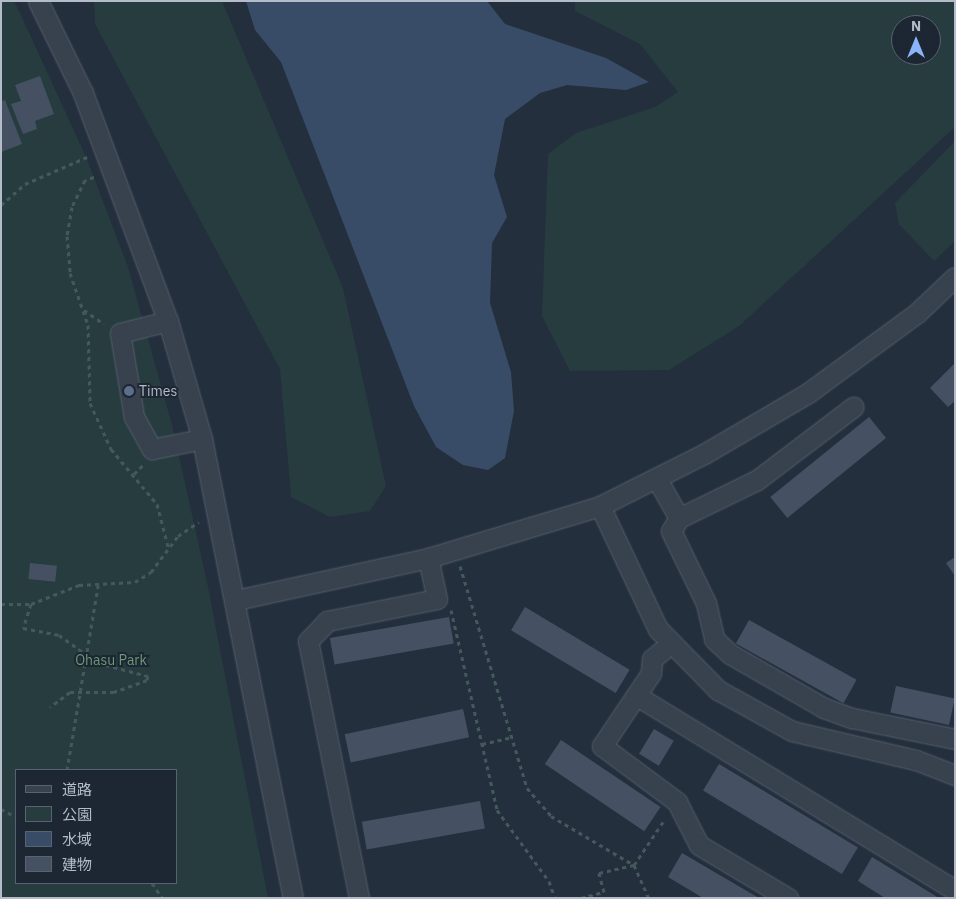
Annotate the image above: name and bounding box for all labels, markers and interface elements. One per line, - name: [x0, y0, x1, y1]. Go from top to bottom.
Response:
- north arrow: [891, 15, 941, 65]
- text: N: [911, 17, 921, 35]
- place label: Times: [139, 383, 177, 399]
- marker: Times: [123, 385, 135, 397]
- park label: Ohasu Park: [75, 652, 147, 668]
- legend: [15, 769, 178, 884]
- text: 道路: [62, 780, 92, 799]
- text: 公園: [62, 805, 92, 824]
- text: 水域: [62, 830, 92, 849]
- text: 建物: [62, 855, 92, 874]

